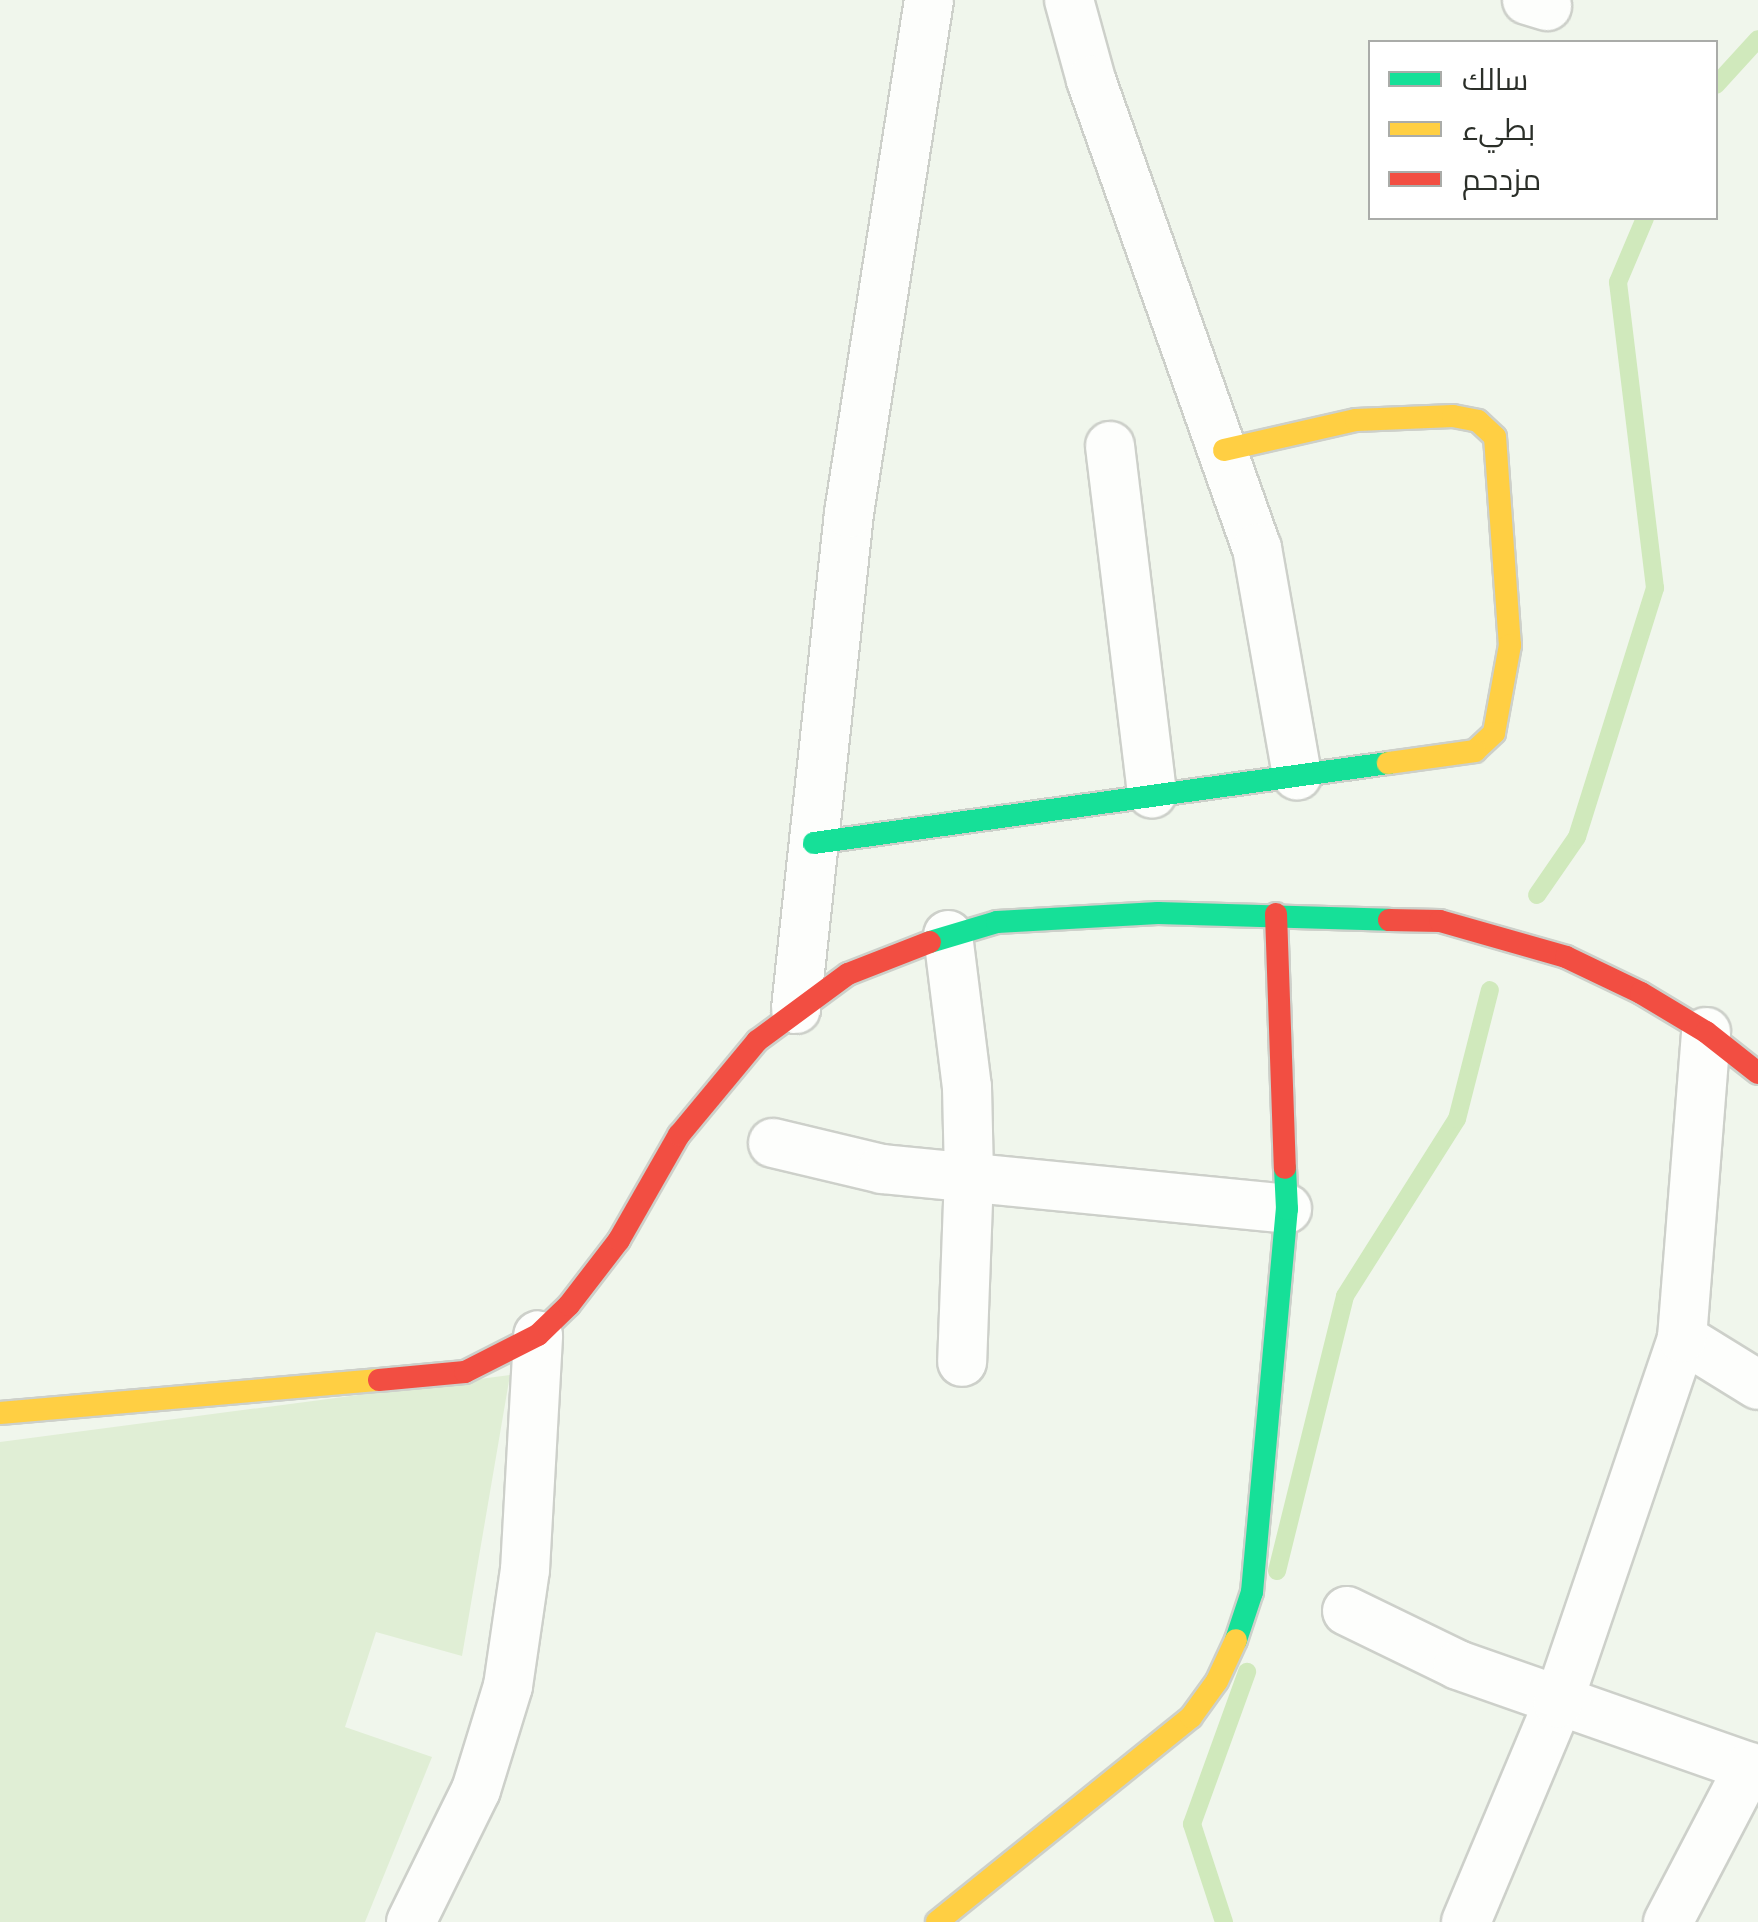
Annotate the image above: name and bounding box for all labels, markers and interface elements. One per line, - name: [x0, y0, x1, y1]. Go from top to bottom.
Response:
- legend: [1368, 40, 1718, 220]
- text: سالك: [1462, 58, 1528, 99]
- text: بطيء: [1462, 108, 1535, 149]
- text: مزدحم: [1462, 158, 1541, 199]

